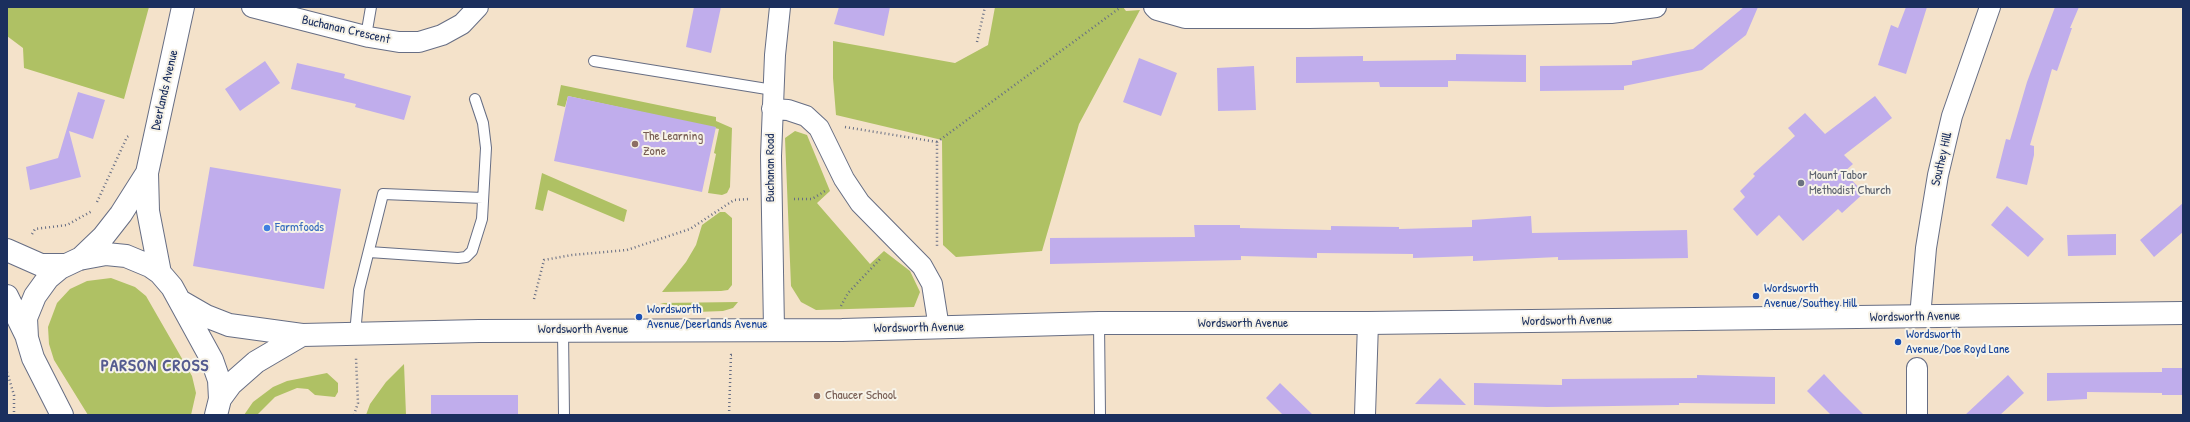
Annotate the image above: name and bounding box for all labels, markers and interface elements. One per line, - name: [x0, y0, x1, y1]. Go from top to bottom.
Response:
- street label: Buchanan Crescent: [300, 12, 392, 48]
- street label: Deerlands Avenue: [148, 48, 182, 132]
- place label: The Learning Zone: [643, 129, 703, 160]
- street label: Southey Hill: [1928, 131, 1956, 187]
- street label: Buchanan Road: [763, 134, 779, 202]
- marker: The Learning Zone: [630, 139, 640, 149]
- place label: Mount Tabor Methodist Church: [1809, 168, 1891, 199]
- marker: Mount Tabor Methodist Church: [1796, 178, 1806, 188]
- place label: Farmfoods: [275, 220, 324, 236]
- marker: Farmfoods: [262, 223, 272, 233]
- place label: Wordsworth Avenue/Southey Hill: [1764, 281, 1857, 312]
- marker: Wordsworth Avenue/Southey Hill: [1751, 291, 1761, 301]
- place label: Wordsworth Avenue/Deerlands Avenue: [647, 302, 767, 333]
- street label: Wordsworth Avenue: [1870, 308, 1960, 326]
- marker: Wordsworth Avenue/Deerlands Avenue: [634, 312, 644, 322]
- street label: Wordsworth Avenue: [1522, 312, 1612, 330]
- street label: Wordsworth Avenue: [1198, 316, 1288, 332]
- street label: Wordsworth Avenue: [874, 319, 964, 337]
- street label: Wordsworth Avenue: [538, 322, 628, 338]
- place label: Wordsworth Avenue/Doe Royd Lane: [1906, 327, 2010, 358]
- marker: Wordsworth Avenue/Doe Royd Lane: [1893, 337, 1903, 347]
- district label: PARSON CROSS: [101, 356, 209, 376]
- place label: Chaucer School: [825, 388, 896, 404]
- marker: Chaucer School: [812, 391, 822, 401]

